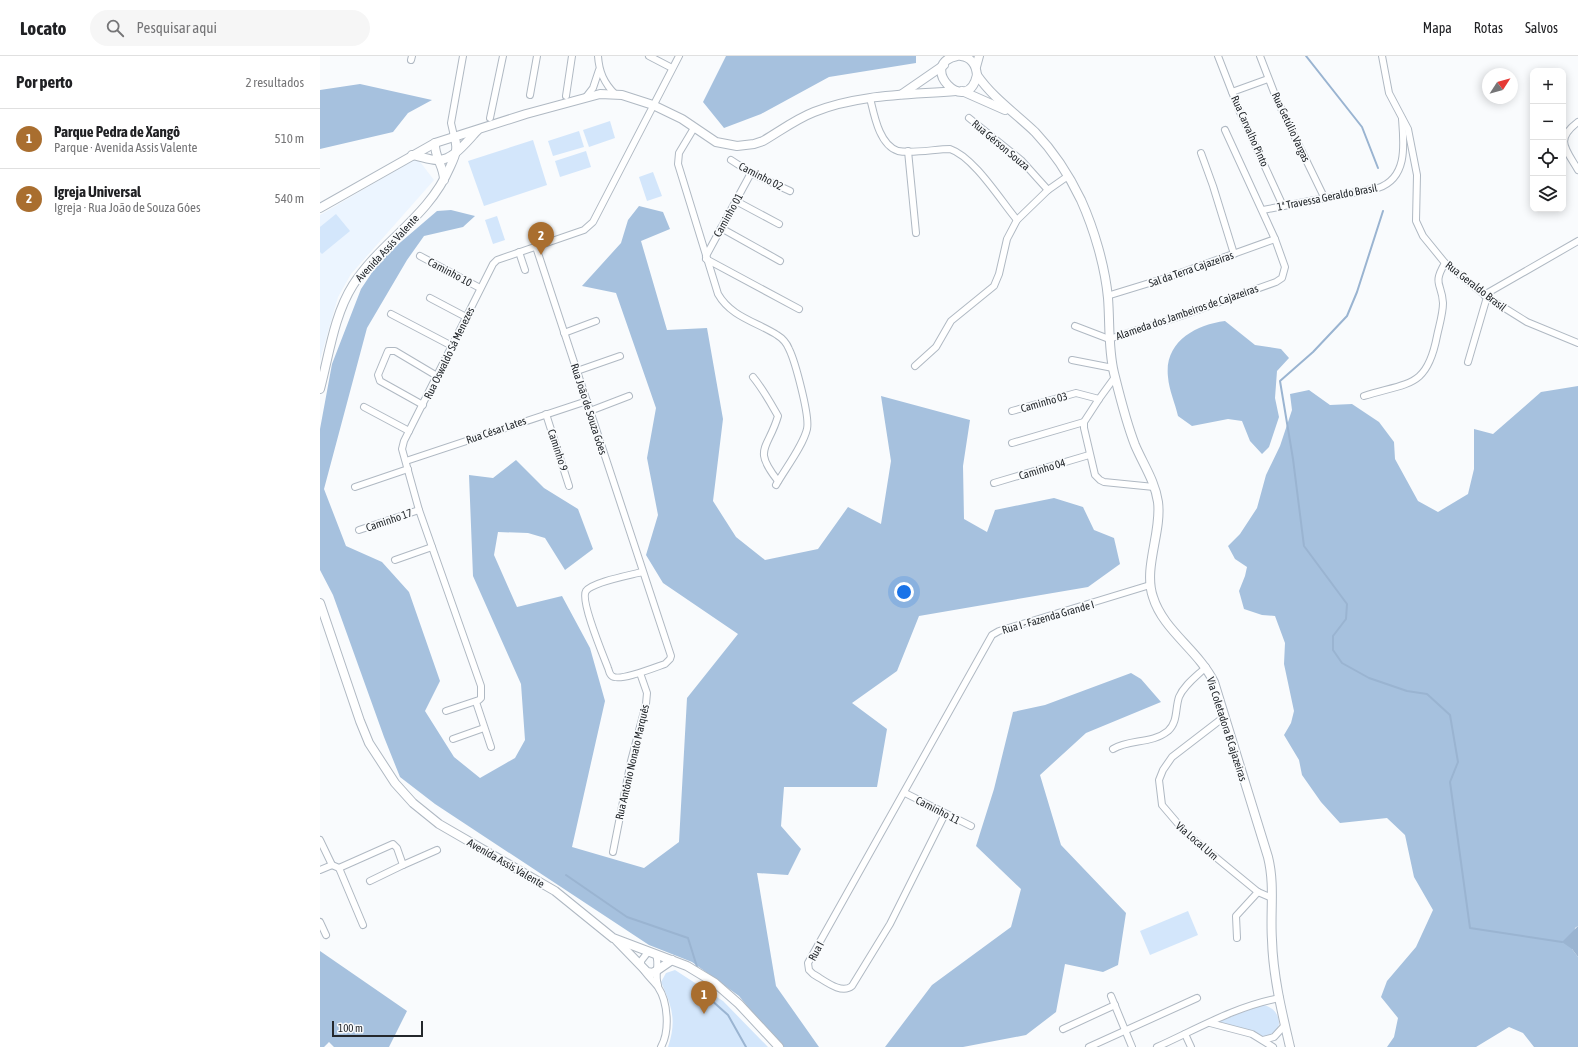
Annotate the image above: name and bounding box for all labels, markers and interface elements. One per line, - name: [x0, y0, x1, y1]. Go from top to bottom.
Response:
- search box: [90, 10, 370, 46]
- text: Locato: [20, 17, 66, 39]
- icon: search: [104, 17, 126, 39]
- text: Pesquisar aqui: [136, 19, 217, 36]
- text: Mapa: [1423, 20, 1452, 36]
- text: Rotas: [1474, 20, 1503, 36]
- text: Salvos: [1525, 20, 1558, 36]
- north arrow: [1482, 68, 1518, 104]
- map controls: [1530, 68, 1566, 212]
- button: +: [1530, 68, 1566, 104]
- text: Por perto: [16, 72, 73, 92]
- text: 2 resultados: [245, 75, 304, 90]
- street label: Rua Getúlio Vargas: [1270, 90, 1312, 164]
- street label: Rua Carvalho Pinto: [1229, 94, 1271, 168]
- button: −: [1530, 104, 1566, 140]
- street label: Rua Gérson Souza: [970, 117, 1032, 173]
- text: Parque Pedra de Xangô: [54, 123, 180, 140]
- text: 1: [26, 131, 32, 146]
- text: 510 m: [275, 131, 304, 146]
- text: Parque · Avenida Assis Valente: [54, 140, 197, 155]
- button: locate: [1530, 140, 1566, 176]
- street label: Caminho 02: [737, 160, 785, 192]
- button: layers: [1530, 176, 1566, 212]
- street label: 1ª Travessa Geraldo Brasil: [1276, 181, 1378, 213]
- text: Igreja Universal: [54, 183, 141, 200]
- text: 2: [26, 191, 32, 206]
- text: 540 m: [275, 191, 304, 206]
- street label: Caminho 01: [711, 191, 745, 239]
- text: Igreja · Rua João de Souza Góes: [54, 200, 201, 215]
- street label: Avenida Assis Valente: [353, 212, 421, 284]
- pin: 2: [528, 222, 554, 255]
- street label: Sal da Terra Cajazeiras: [1147, 249, 1235, 289]
- street label: Caminho 10: [426, 255, 474, 289]
- street label: Rua Geraldo Brasil: [1443, 259, 1509, 313]
- street label: Alameda dos Jambeiros de Cajazeiras: [1114, 282, 1260, 342]
- street label: Rua Oswaldo Sá Menezes: [422, 305, 477, 401]
- street label: Rua João de Souza Góes: [569, 362, 609, 456]
- street label: Caminho 03: [1019, 390, 1069, 414]
- street label: Rua César Lates: [465, 414, 528, 446]
- street label: Caminho 9: [546, 428, 570, 472]
- street label: Caminho 04: [1017, 456, 1067, 482]
- street label: Caminho 17: [364, 506, 414, 534]
- your location: [894, 582, 914, 602]
- street label: Rua I - Fazenda Grande I: [1001, 598, 1095, 636]
- street label: Via Coletadora B Cajazeiras: [1205, 675, 1250, 783]
- street label: Rua Antônio Nonato Marquês: [613, 703, 651, 821]
- street label: Caminho 11: [914, 794, 962, 826]
- street label: Via Local Um: [1173, 819, 1221, 863]
- street label: Avenida Assis Valente: [465, 836, 547, 890]
- street label: Rua I: [806, 939, 826, 963]
- pin: 1: [691, 981, 717, 1014]
- scale bar: [332, 1019, 423, 1038]
- text: 100 m: [338, 1022, 363, 1034]

